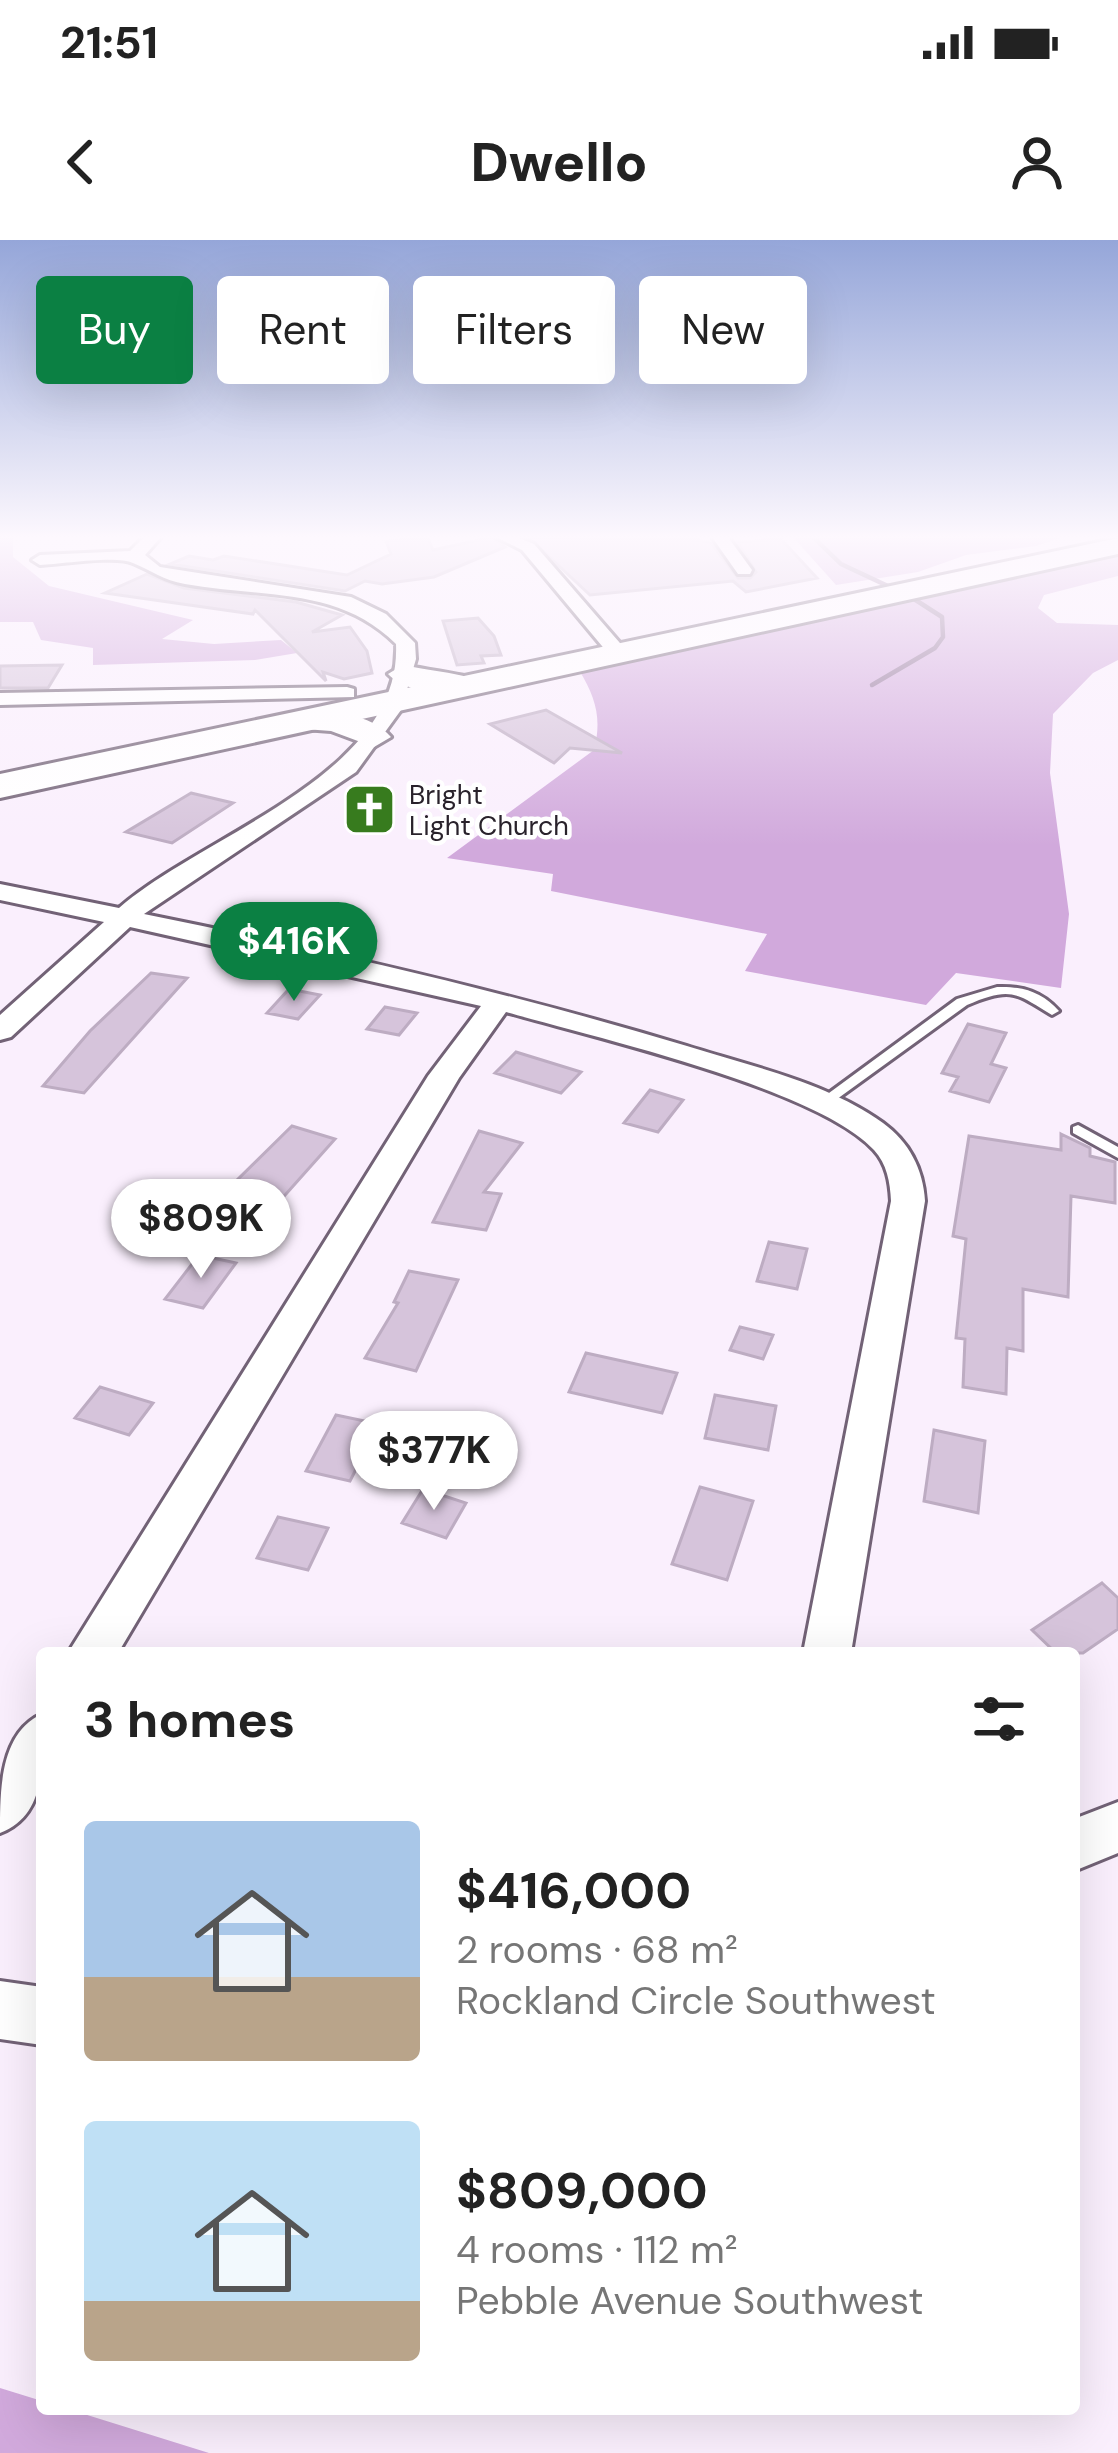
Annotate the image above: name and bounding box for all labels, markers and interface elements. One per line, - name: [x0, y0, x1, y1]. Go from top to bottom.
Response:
- text: 21:51: [60, 13, 158, 72]
- text: Dwello: [471, 127, 647, 198]
- icon: back: [48, 129, 114, 195]
- icon: person: [1004, 129, 1070, 195]
- chip: Buy: [36, 276, 193, 384]
- chip: Rent: [217, 276, 389, 384]
- chip: Filters: [413, 276, 615, 384]
- chip: New: [639, 276, 807, 384]
- place label: Bright Light Church: [409, 777, 569, 843]
- church icon: Bright Light Church: [342, 782, 398, 838]
- pin: $416K: [210, 902, 378, 1004]
- text: $416K: [237, 915, 351, 966]
- pin: $809K: [117, 1179, 285, 1281]
- text: $809K: [138, 1192, 264, 1243]
- pin: $377K: [350, 1411, 518, 1513]
- text: $377K: [377, 1424, 491, 1475]
- text: 3 homes: [84, 1686, 295, 1753]
- icon: filters: [966, 1686, 1032, 1752]
- text: $416,000: [456, 1857, 691, 1924]
- icon: home: [180, 1869, 324, 2013]
- text: 2 rooms · 68 m²: [456, 1924, 738, 1975]
- text: Rockland Circle Southwest: [456, 1975, 936, 2026]
- text: $809,000: [456, 2157, 708, 2224]
- icon: home: [180, 2169, 324, 2313]
- text: 4 rooms · 112 m²: [456, 2224, 738, 2275]
- text: Pebble Avenue Southwest: [456, 2275, 924, 2326]

